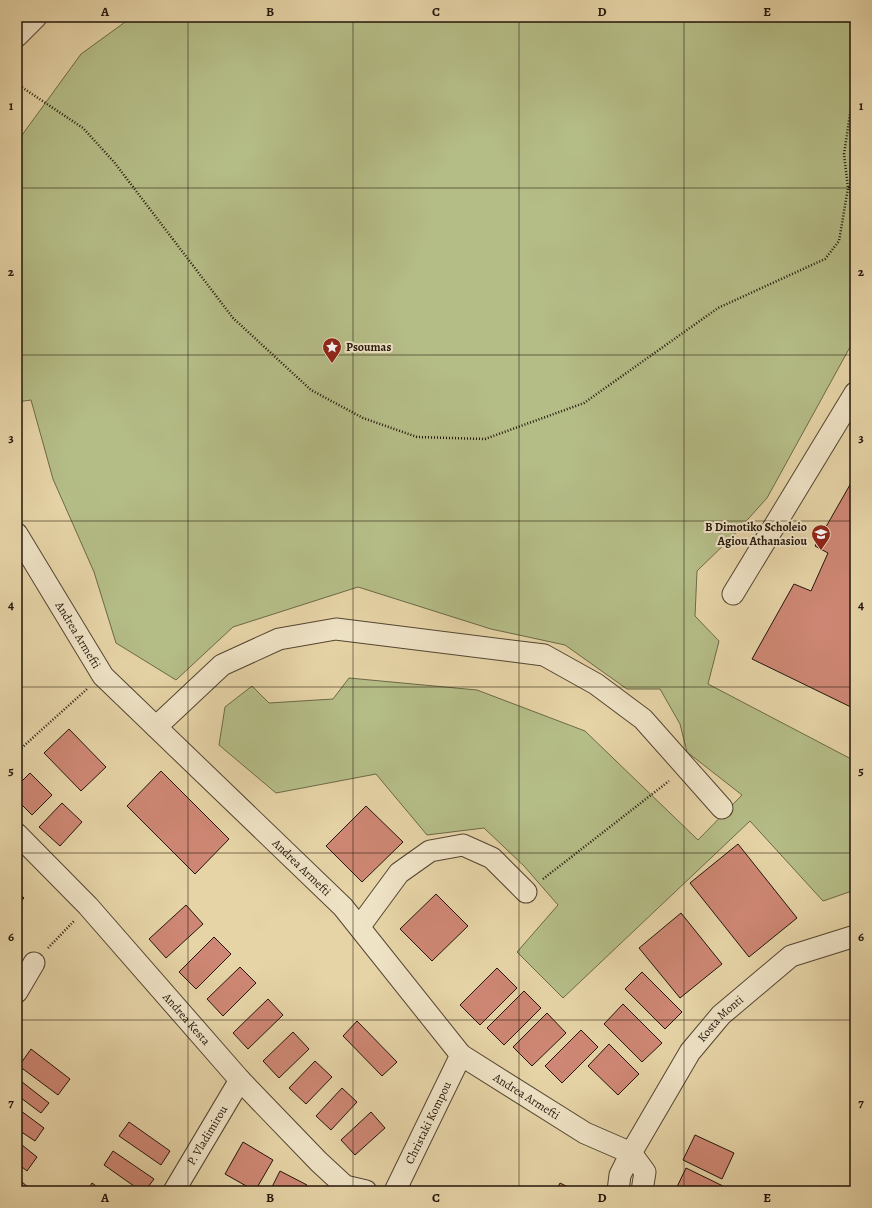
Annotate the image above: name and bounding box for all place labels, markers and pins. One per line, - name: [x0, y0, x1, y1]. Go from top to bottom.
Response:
- place icon: Psoumas: [321, 336, 343, 364]
- place label: Psoumas: [346, 339, 391, 355]
- place label: B Dimotiko Scholeio Agiou Athanasiou: [705, 519, 807, 549]
- school or university icon: B Dimotiko Scholeio Agiou Athanasiou: [810, 523, 832, 551]

